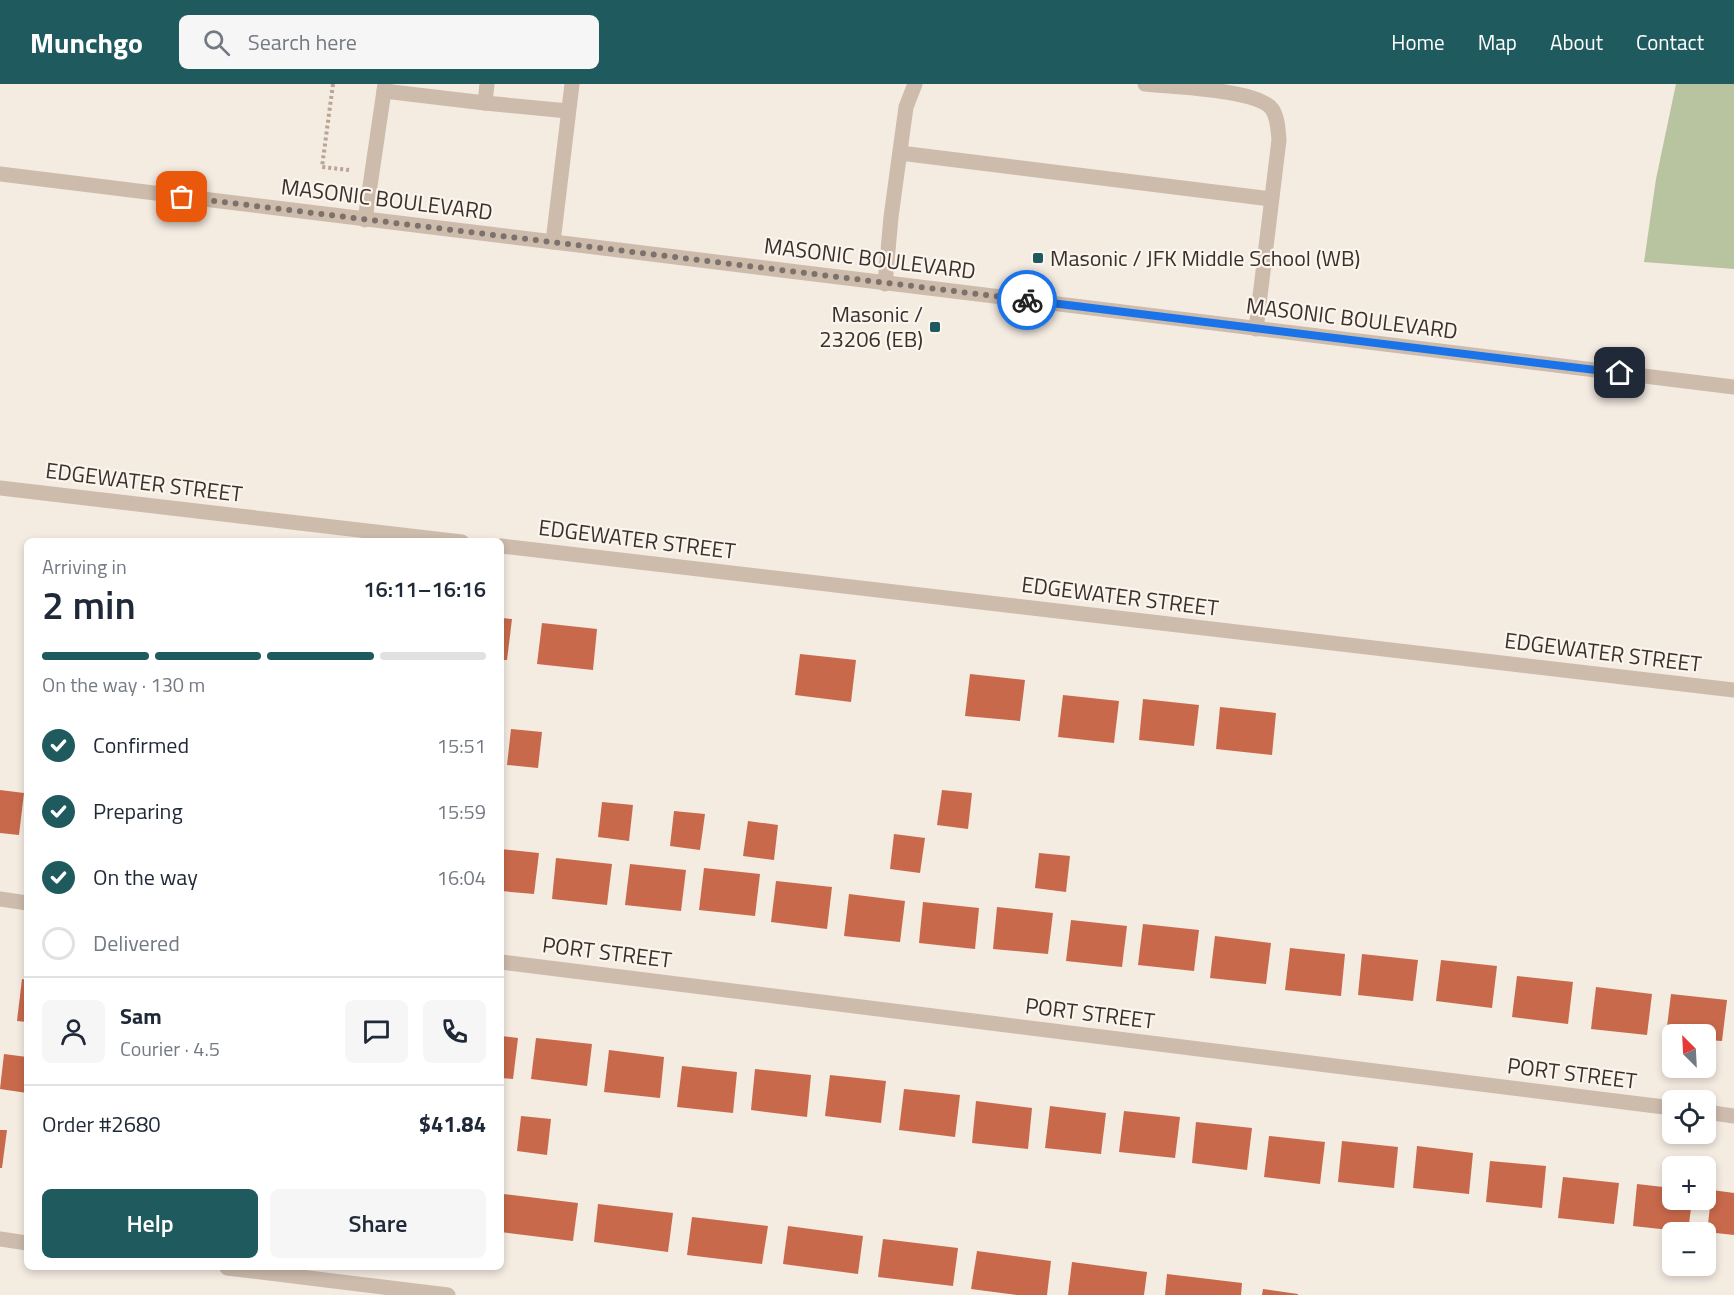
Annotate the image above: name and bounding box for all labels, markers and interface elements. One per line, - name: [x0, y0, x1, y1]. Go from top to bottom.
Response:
- search box: [179, 15, 599, 69]
- text: Munchgo: [30, 21, 143, 64]
- text: Search here: [248, 25, 357, 59]
- icon: search: [200, 26, 233, 59]
- text: Home: [1391, 26, 1445, 58]
- text: Map: [1478, 26, 1517, 58]
- text: About: [1550, 26, 1603, 58]
- text: Contact: [1636, 26, 1704, 58]
- street label: MASONIC BOULEVARD: [279, 169, 495, 229]
- pin: [156, 171, 207, 222]
- icon: bag: [165, 180, 198, 213]
- street label: MASONIC BOULEVARD: [762, 228, 978, 288]
- place label: Masonic / JFK Middle School (WB): [1050, 241, 1360, 275]
- marker: Masonic / JFK Middle School (WB): [1031, 251, 1045, 265]
- courier: [997, 270, 1057, 330]
- icon: bike: [1011, 284, 1044, 317]
- street label: MASONIC BOULEVARD: [1244, 288, 1460, 348]
- place label: Masonic / 23206 (EB): [819, 297, 923, 356]
- marker: Masonic / 23206 (EB): [928, 320, 942, 334]
- pin: [1594, 347, 1645, 398]
- icon: home: [1603, 356, 1636, 389]
- street label: EDGEWATER STREET: [44, 453, 245, 511]
- street label: EDGEWATER STREET: [537, 510, 738, 568]
- text: Arriving in: [42, 551, 127, 582]
- street label: EDGEWATER STREET: [1020, 567, 1221, 625]
- text: 16:11–16:16: [363, 572, 486, 606]
- text: 2 min: [42, 575, 136, 634]
- street label: EDGEWATER STREET: [1503, 623, 1704, 681]
- text: On the way · 130 m: [42, 669, 205, 700]
- text: Confirmed: [93, 728, 189, 762]
- icon: check: [42, 729, 75, 762]
- text: 15:51: [437, 730, 486, 761]
- text: Preparing: [93, 794, 183, 828]
- icon: check: [42, 795, 75, 828]
- text: 15:59: [437, 796, 486, 827]
- text: On the way: [93, 860, 198, 894]
- icon: check: [42, 861, 75, 894]
- text: 16:04: [437, 862, 486, 893]
- text: Delivered: [93, 926, 180, 960]
- street label: PORT STREET: [540, 927, 674, 977]
- street label: PORT STREET: [1023, 988, 1157, 1038]
- text: Sam: [120, 999, 162, 1033]
- button: person: [42, 1000, 105, 1063]
- button: chat: [345, 1000, 408, 1063]
- button: phone: [423, 1000, 486, 1063]
- north arrow: [1662, 1024, 1716, 1078]
- map controls: [1662, 1024, 1716, 1276]
- text: Courier · 4.5: [120, 1033, 220, 1064]
- street label: PORT STREET: [1505, 1048, 1639, 1098]
- button: locate: [1662, 1090, 1716, 1144]
- text: Order #2680: [42, 1107, 161, 1141]
- text: $41.84: [419, 1107, 486, 1141]
- button: +: [1662, 1156, 1716, 1210]
- button: Help: [42, 1189, 258, 1258]
- button: Share: [270, 1189, 486, 1258]
- button: −: [1662, 1222, 1716, 1276]

